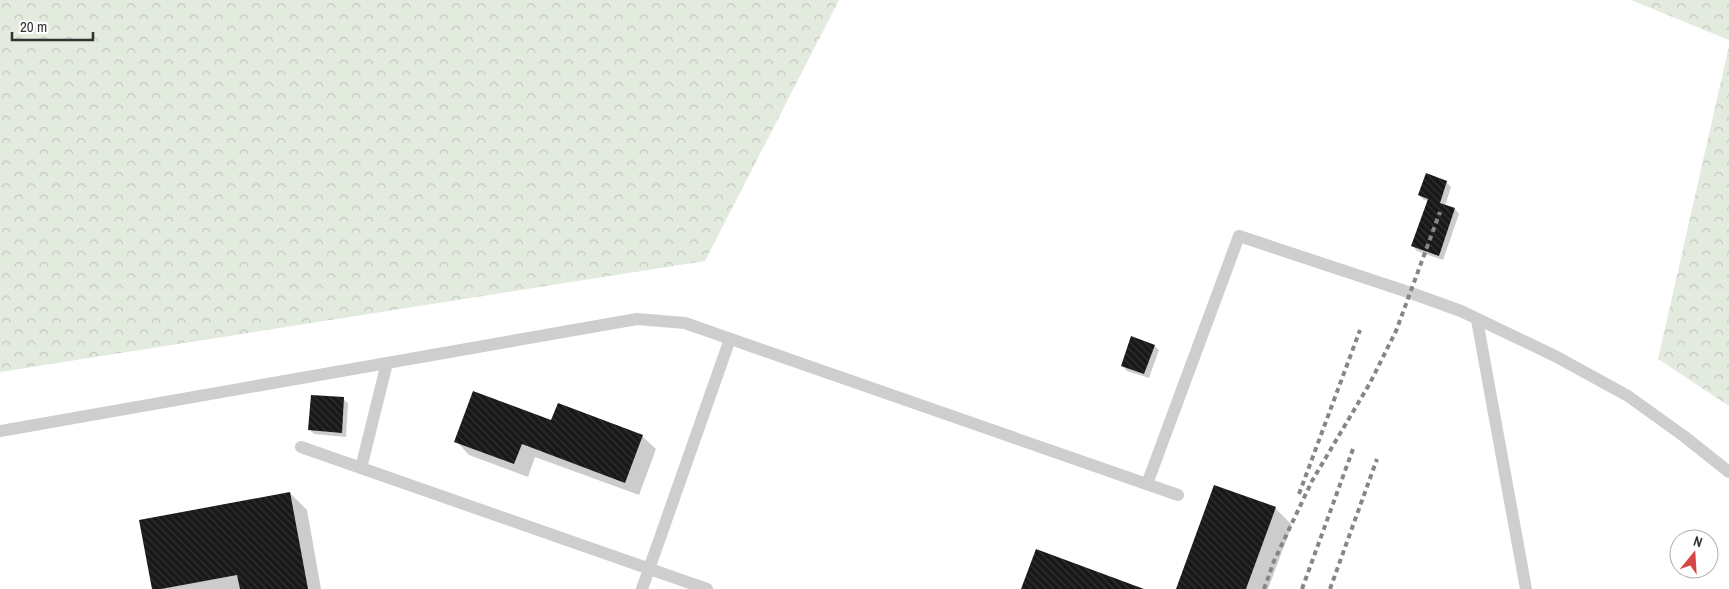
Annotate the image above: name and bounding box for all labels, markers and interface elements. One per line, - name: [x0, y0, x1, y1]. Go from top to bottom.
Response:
- scale bar: [12, 10, 94, 42]
- text: 20 m: [20, 16, 47, 37]
- north arrow: [1669, 529, 1719, 579]
- text: N: [1691, 532, 1705, 551]

